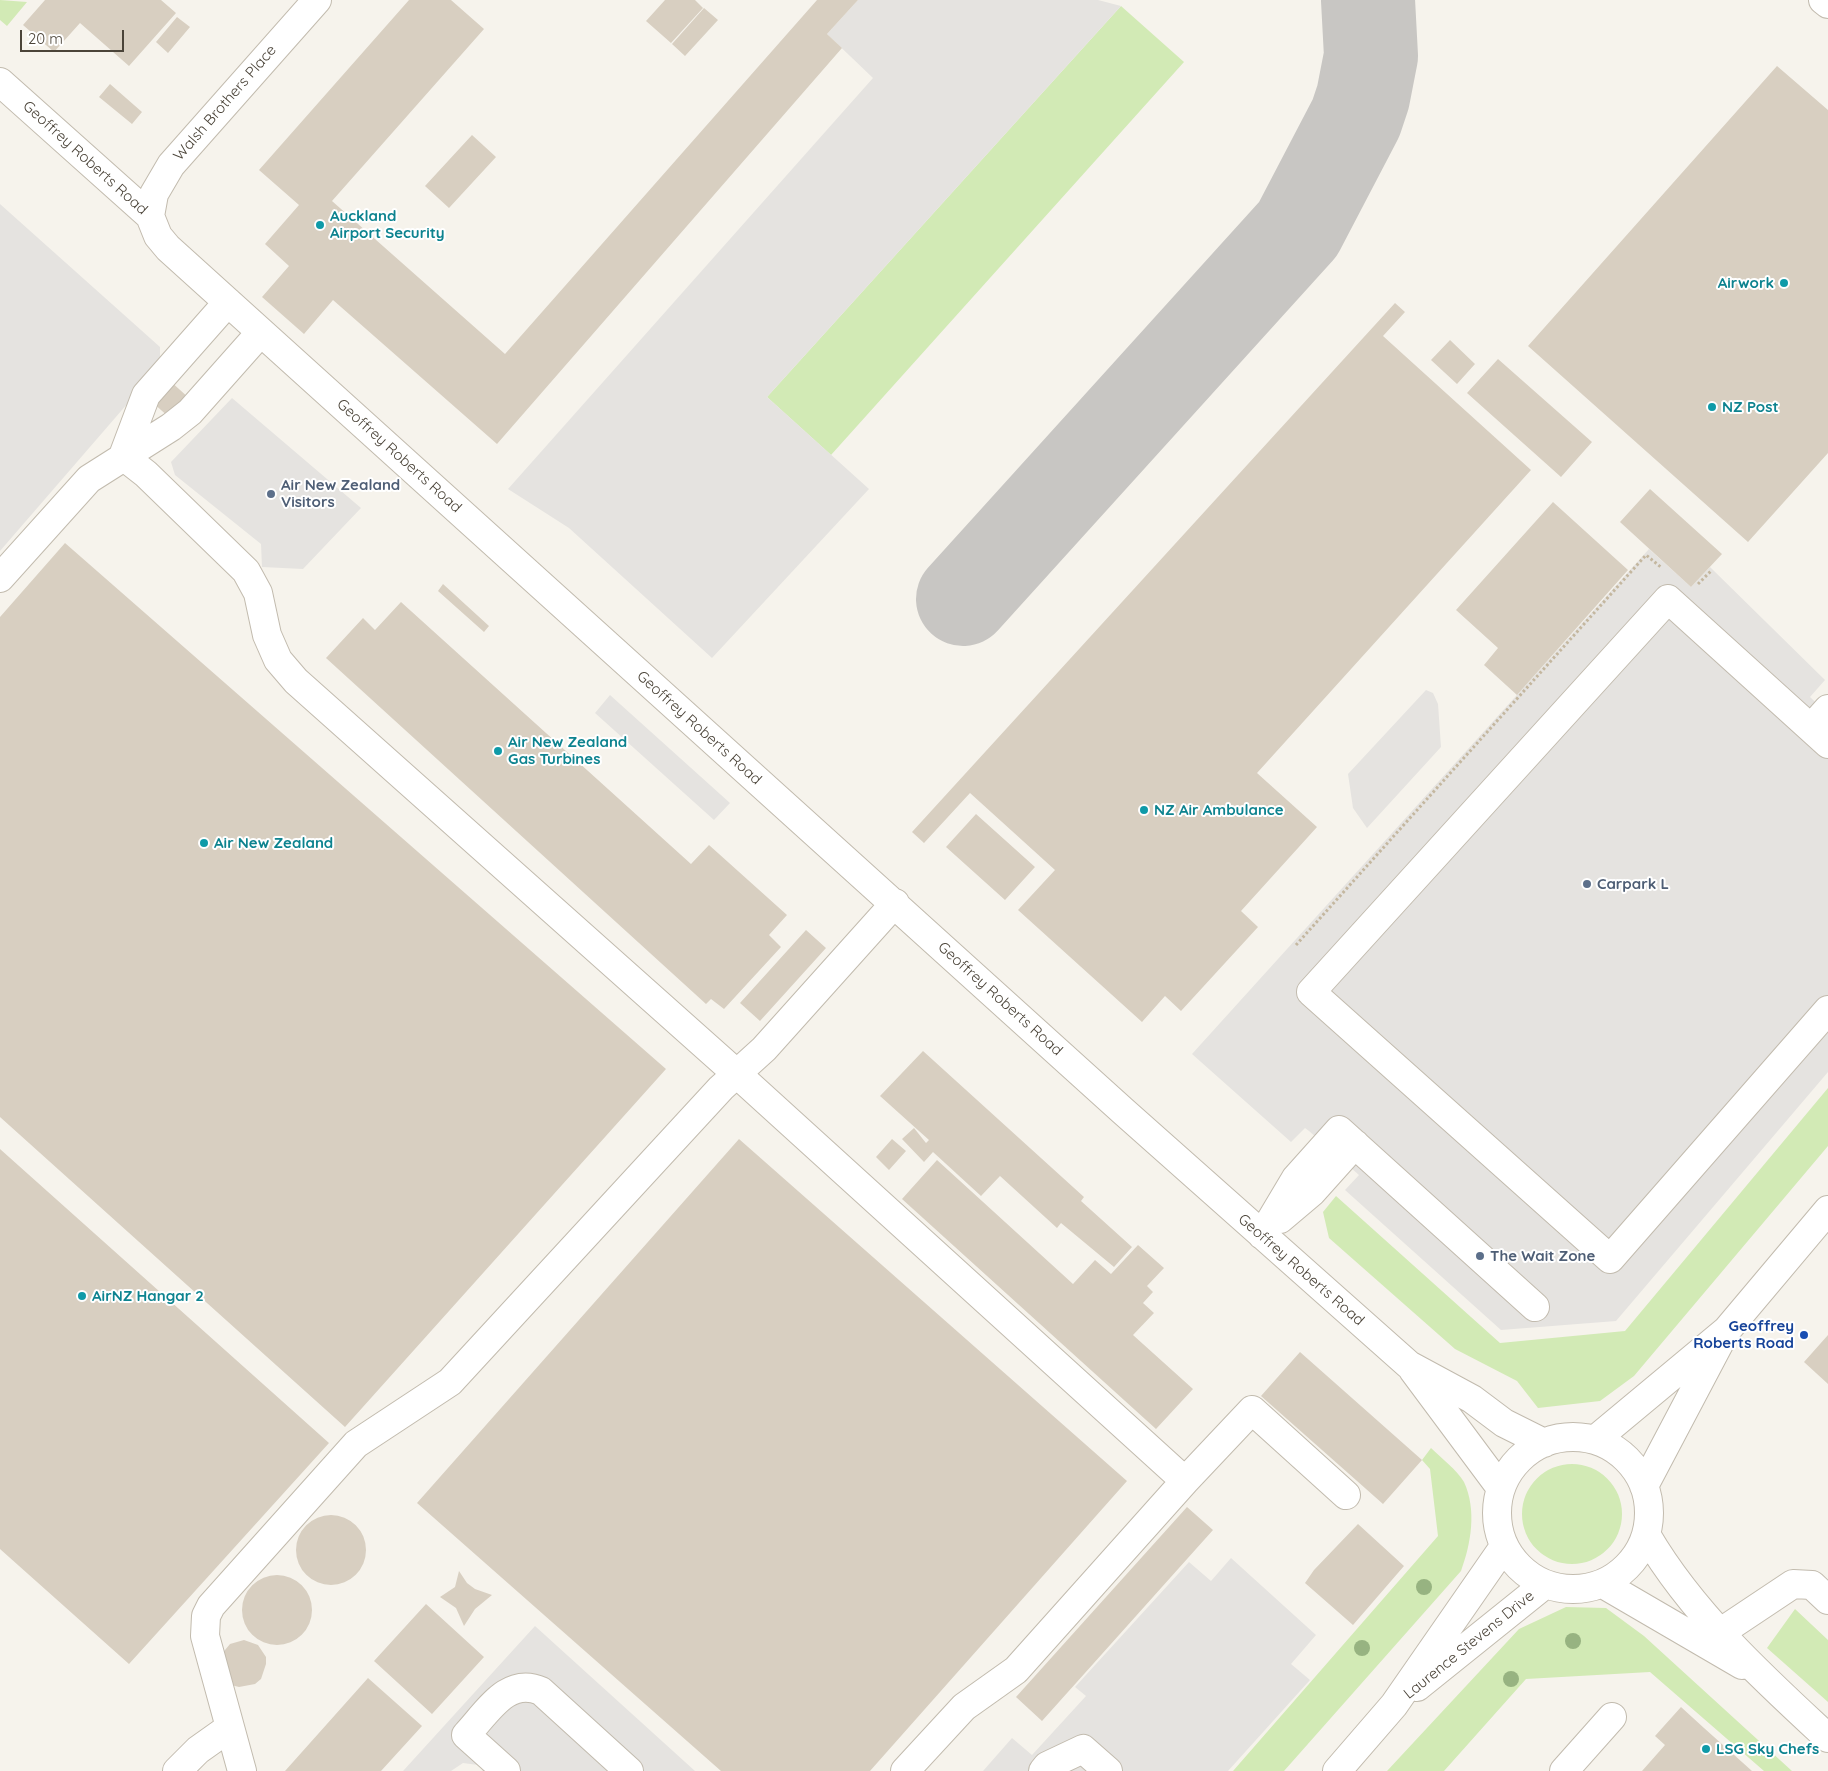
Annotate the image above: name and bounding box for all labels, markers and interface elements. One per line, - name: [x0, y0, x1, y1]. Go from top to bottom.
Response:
- scale bar: [22, 20, 126, 52]
- text: 20 m: [28, 29, 63, 48]
- street label: Walsh Brothers Place: [170, 41, 280, 165]
- street label: Geoffrey Roberts Road: [19, 97, 151, 219]
- place label: Auckland Airport Security: [330, 207, 445, 242]
- marker: Auckland Airport Security: [314, 219, 326, 231]
- place label: Airwork: [1718, 274, 1774, 292]
- marker: Airwork: [1778, 277, 1790, 289]
- street label: Geoffrey Roberts Road: [333, 395, 465, 517]
- place label: NZ Post: [1722, 398, 1779, 416]
- marker: NZ Post: [1706, 401, 1718, 413]
- place label: Air New Zealand Visitors: [281, 476, 400, 511]
- marker: Air New Zealand Visitors: [265, 488, 277, 500]
- street label: Geoffrey Roberts Road: [633, 667, 765, 789]
- place label: Air New Zealand Gas Turbines: [508, 733, 627, 768]
- marker: Air New Zealand Gas Turbines: [492, 745, 504, 757]
- place label: NZ Air Ambulance: [1154, 801, 1283, 819]
- marker: NZ Air Ambulance: [1138, 804, 1150, 816]
- place label: Air New Zealand: [214, 834, 333, 852]
- marker: Air New Zealand: [198, 837, 210, 849]
- place label: Carpark L: [1597, 875, 1669, 893]
- marker: Carpark L: [1581, 878, 1593, 890]
- street label: Geoffrey Roberts Road: [934, 938, 1066, 1060]
- street label: Geoffrey Roberts Road: [1234, 1210, 1368, 1330]
- place label: The Wait Zone: [1490, 1247, 1595, 1265]
- marker: The Wait Zone: [1474, 1250, 1486, 1262]
- place label: AirNZ Hangar 2: [92, 1287, 204, 1305]
- marker: AirNZ Hangar 2: [76, 1290, 88, 1302]
- place label: Geoffrey Roberts Road: [1693, 1317, 1794, 1352]
- marker: Geoffrey Roberts Road: [1798, 1329, 1810, 1341]
- street label: Laurence Stevens Drive: [1400, 1587, 1538, 1703]
- place label: LSG Sky Chefs: [1716, 1740, 1819, 1758]
- marker: LSG Sky Chefs: [1700, 1743, 1712, 1755]

